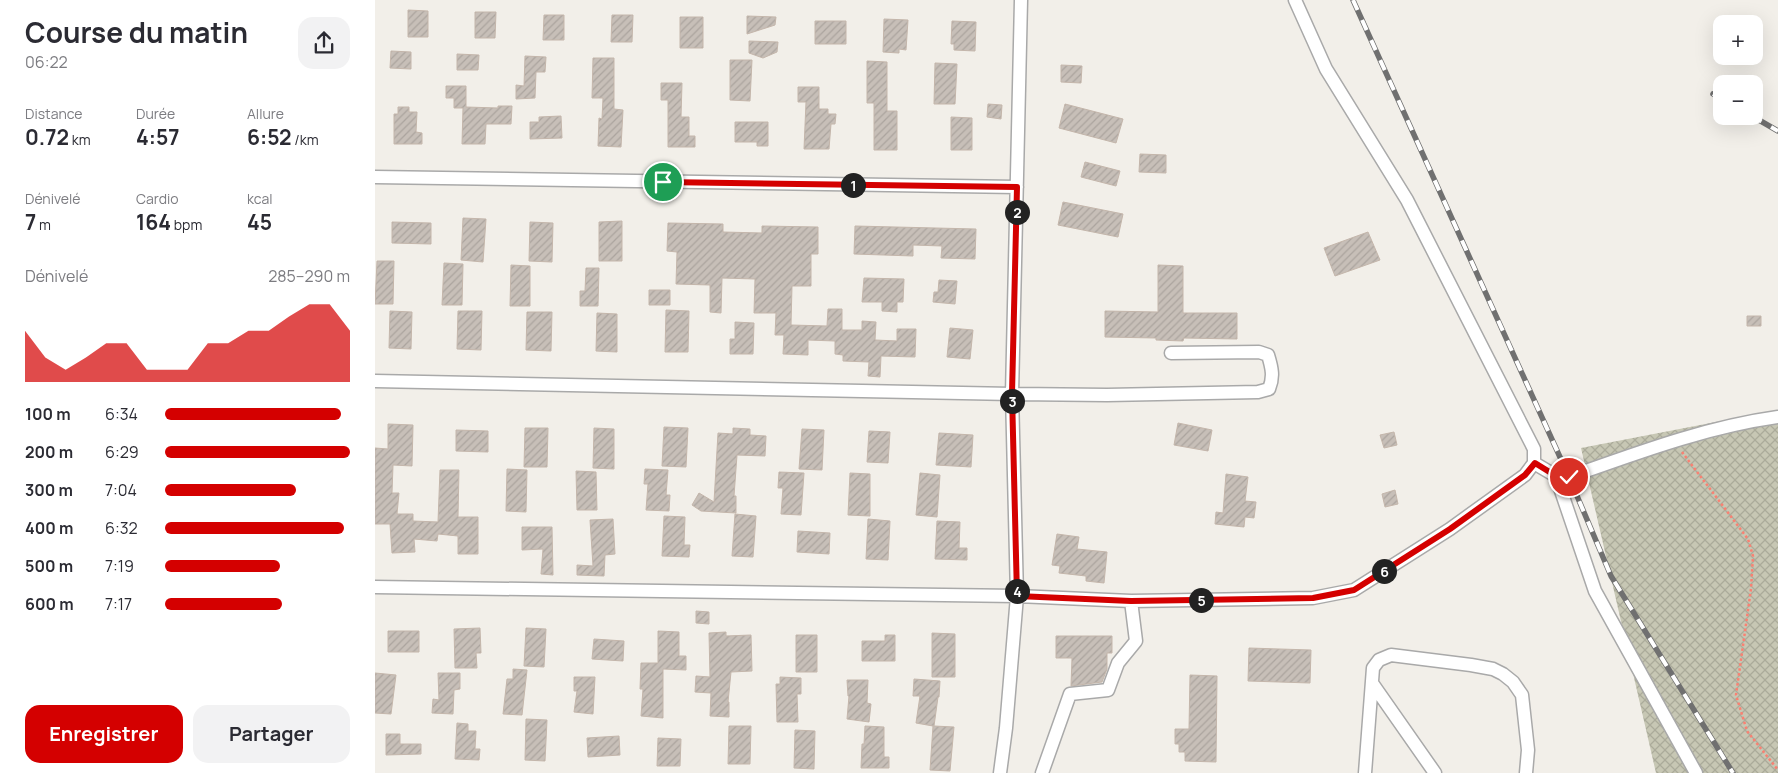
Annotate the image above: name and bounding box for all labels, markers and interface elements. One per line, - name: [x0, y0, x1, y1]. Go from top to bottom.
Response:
- text: Course du matin: [25, 13, 248, 51]
- map controls: [1713, 15, 1763, 125]
- button: +: [1713, 15, 1763, 65]
- button: share: [298, 17, 350, 69]
- text: 06:22: [25, 51, 68, 73]
- button: −: [1713, 75, 1763, 125]
- text: Distance: [25, 104, 82, 123]
- text: Durée: [136, 104, 175, 123]
- text: Allure: [247, 104, 284, 123]
- text: 0.72: [25, 123, 69, 151]
- text: 4:57: [136, 123, 179, 151]
- text: 6:52: [247, 123, 292, 151]
- text: km: [69, 130, 91, 149]
- text: /km: [292, 130, 319, 149]
- pin: [642, 161, 684, 203]
- icon: arrive: [649, 168, 677, 196]
- pin: 1: [841, 172, 865, 198]
- text: 1: [850, 176, 857, 195]
- text: Dénivelé: [25, 189, 80, 208]
- text: Cardio: [136, 189, 179, 208]
- text: kcal: [247, 189, 273, 208]
- pin: 2: [1005, 200, 1029, 224]
- text: 2: [1013, 203, 1022, 222]
- text: 7: [25, 208, 36, 236]
- text: 164: [136, 208, 171, 236]
- text: 45: [247, 208, 272, 236]
- text: m: [36, 215, 51, 234]
- text: bpm: [171, 215, 202, 234]
- text: Dénivelé: [25, 265, 88, 287]
- text: 285–290 m: [268, 265, 350, 287]
- pin: 3: [999, 388, 1025, 414]
- text: 3: [1008, 392, 1017, 411]
- text: 100 m: [25, 403, 71, 425]
- text: 6:34: [105, 403, 138, 425]
- text: 200 m: [25, 441, 73, 463]
- text: 6:29: [105, 441, 139, 463]
- pin: [1548, 456, 1590, 498]
- icon: check: [1555, 463, 1583, 491]
- text: 300 m: [25, 479, 73, 501]
- text: 7:04: [105, 479, 137, 501]
- text: 400 m: [25, 517, 73, 539]
- text: 6:32: [105, 517, 138, 539]
- text: 500 m: [25, 555, 73, 577]
- text: 7:19: [105, 555, 134, 577]
- pin: 6: [1371, 558, 1397, 584]
- text: 6: [1380, 562, 1389, 581]
- pin: 4: [1005, 578, 1029, 604]
- text: 4: [1013, 582, 1022, 601]
- pin: 5: [1189, 588, 1213, 612]
- text: 5: [1197, 591, 1206, 610]
- text: 600 m: [25, 593, 74, 615]
- text: 7:17: [105, 593, 132, 615]
- button: Enregistrer: [25, 705, 183, 763]
- button: Partager: [193, 705, 350, 763]

